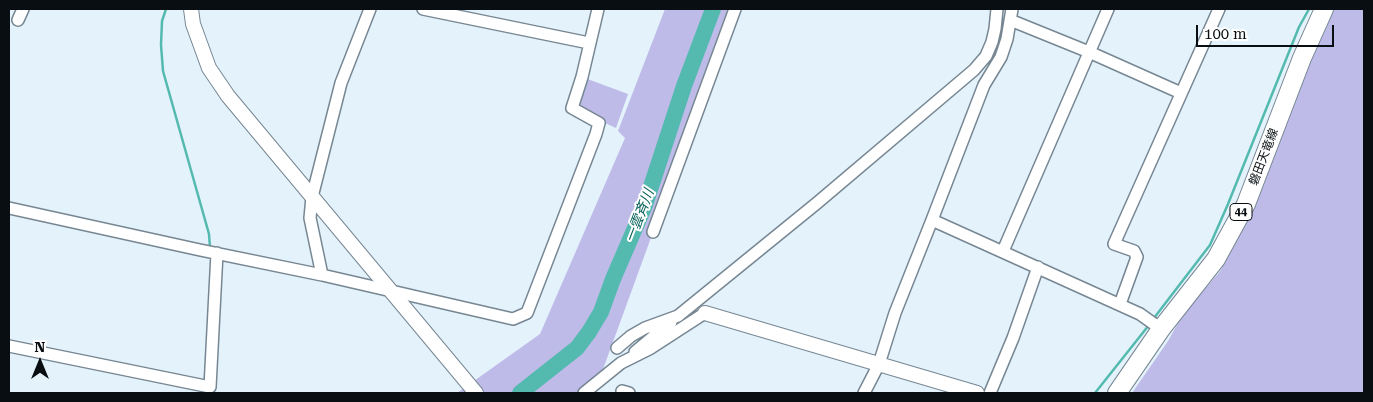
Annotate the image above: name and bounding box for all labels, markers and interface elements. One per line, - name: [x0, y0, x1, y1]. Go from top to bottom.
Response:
- scale bar: [1198, 15, 1336, 47]
- text: 100 m: [1204, 25, 1247, 43]
- street label: 磐田天竜線: [1247, 126, 1281, 188]
- water label: 一雲斉川: [622, 187, 658, 245]
- road number: 44: [1230, 203, 1252, 220]
- north arrow: [15, 337, 65, 387]
- text: N: [35, 339, 45, 355]

